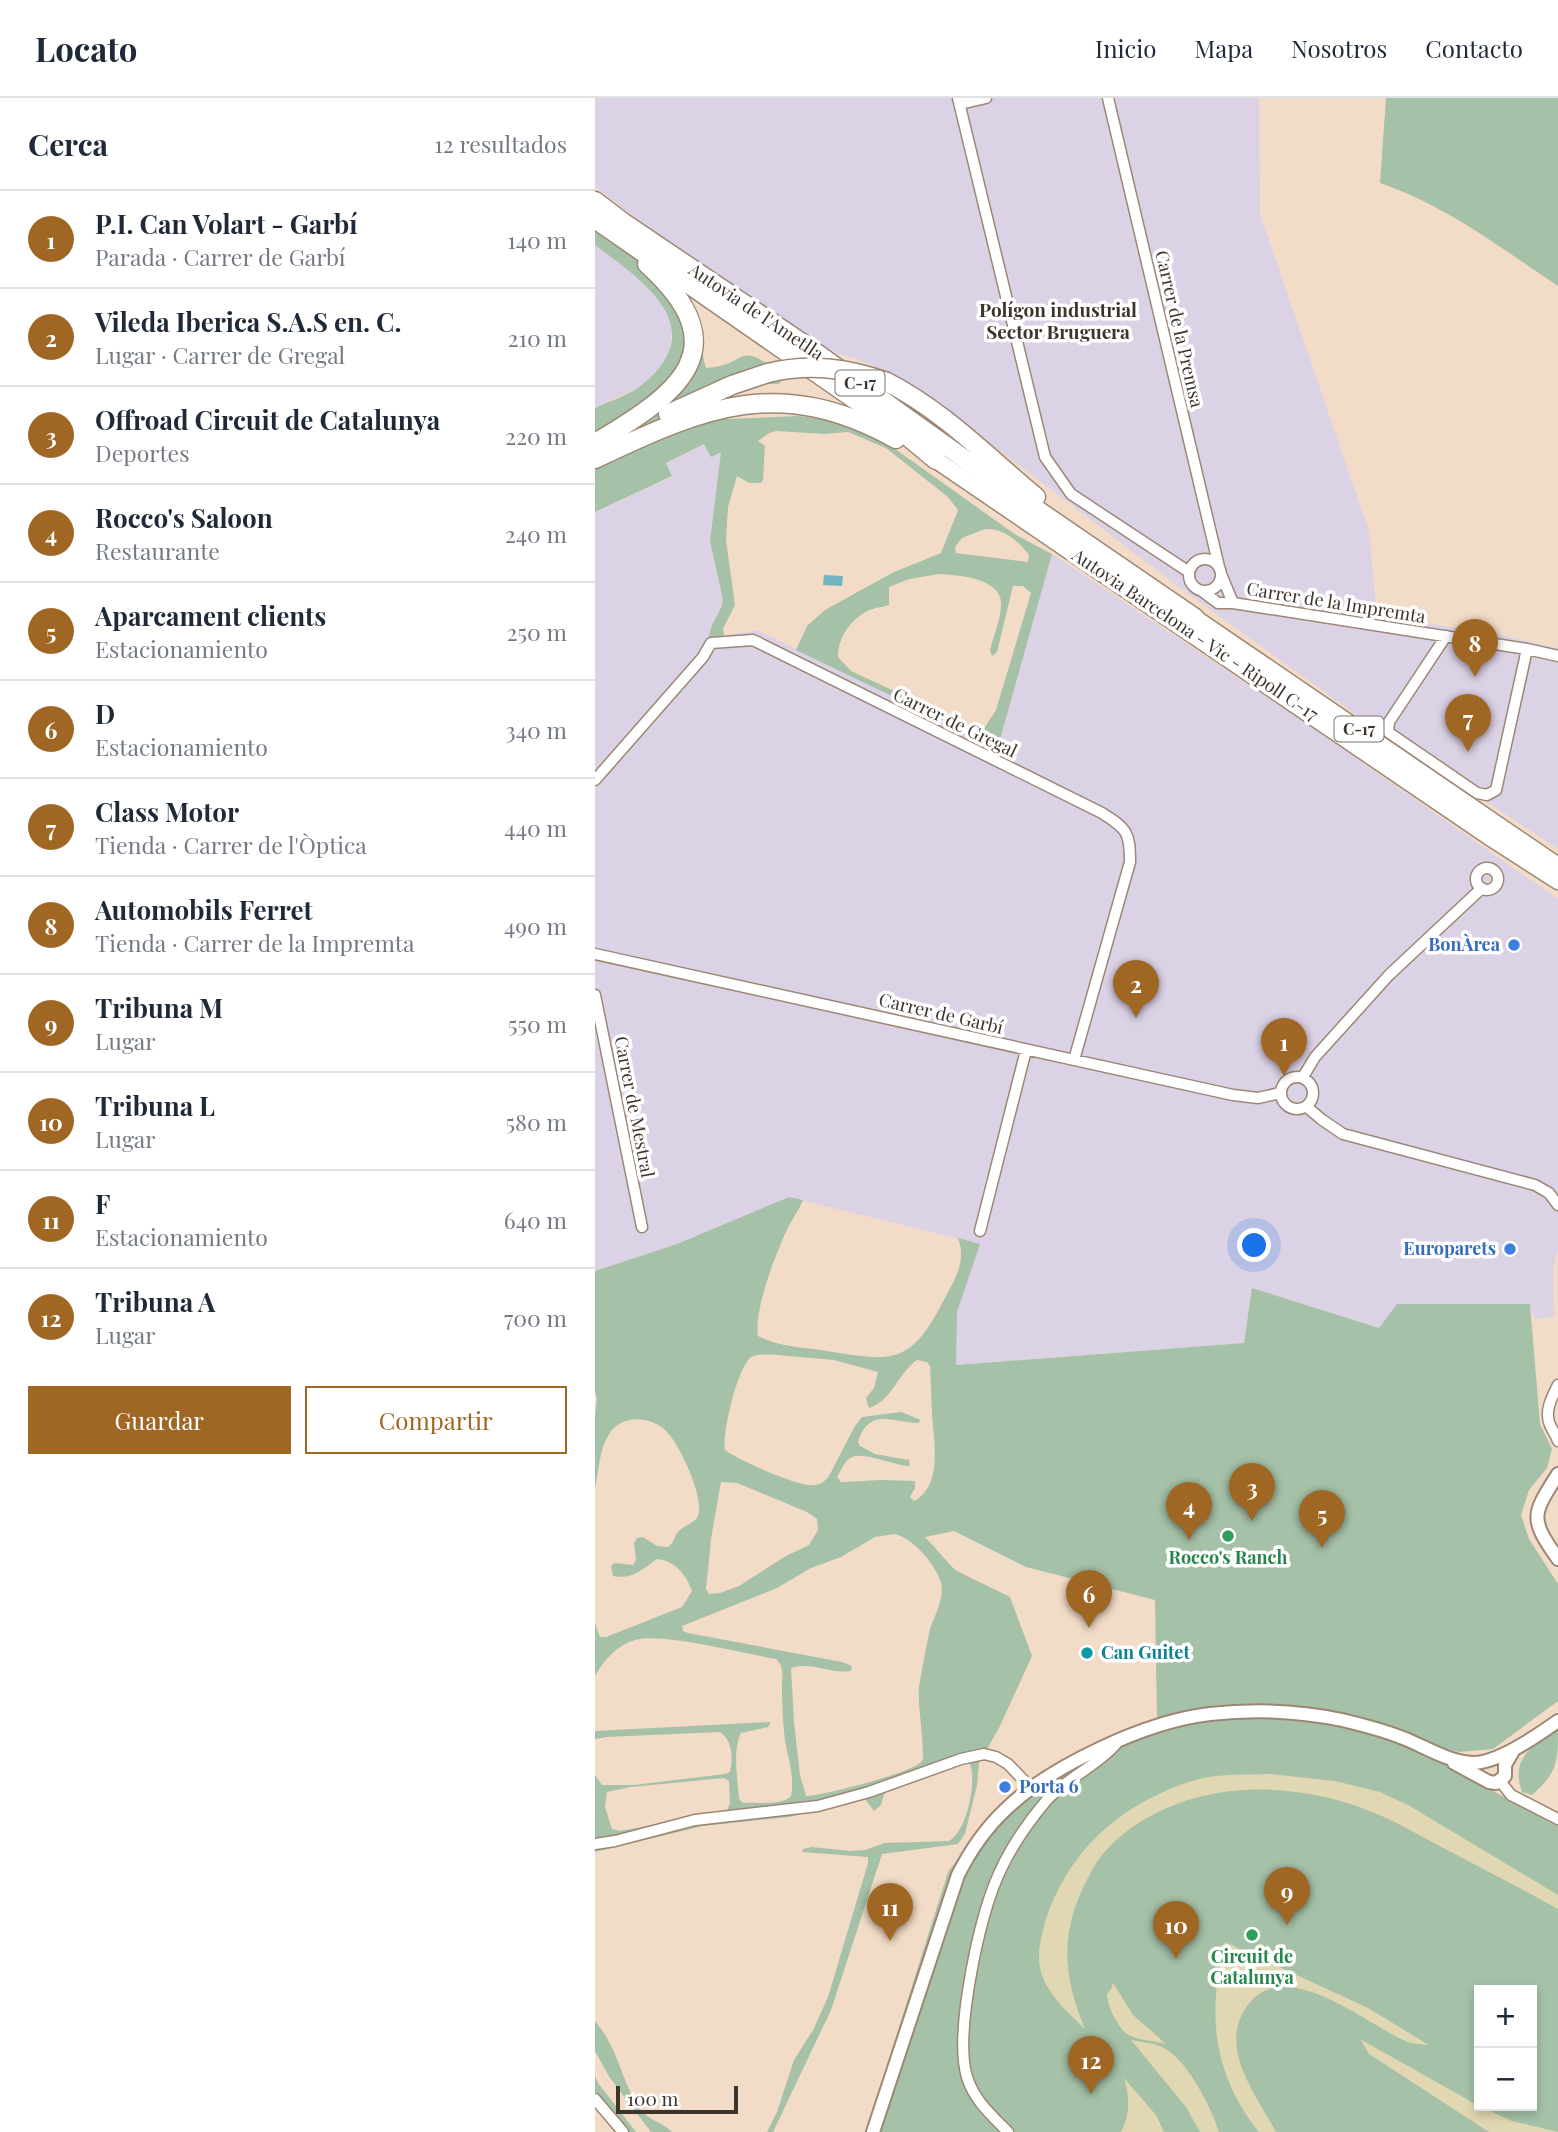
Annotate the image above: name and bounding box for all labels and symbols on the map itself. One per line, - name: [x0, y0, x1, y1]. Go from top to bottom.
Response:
- street label: Carrer de la Premsa: [1150, 248, 1210, 410]
- street label: Autovia de l'Ametlla: [684, 257, 829, 365]
- district label: Polígon industrial Sector Bruguera: [979, 296, 1137, 344]
- road number: C-17: [835, 370, 885, 396]
- street label: Autovia Barcelona - Vic - Ripoll C-17: [1067, 542, 1324, 726]
- street label: Carrer de la Impremta: [1245, 576, 1427, 628]
- pin: 8: [1452, 619, 1498, 677]
- street label: Carrer de Gregal: [889, 682, 1021, 763]
- pin: 7: [1445, 694, 1491, 752]
- road number: C-17: [1335, 716, 1383, 742]
- place label: BonÀrea: [1428, 932, 1501, 956]
- marker: BonÀrea: [1506, 937, 1522, 953]
- pin: 2: [1113, 960, 1159, 1018]
- street label: Carrer de Garbí: [877, 987, 1006, 1039]
- pin: 1: [1261, 1018, 1307, 1076]
- street label: Carrer de Mestral: [610, 1034, 660, 1179]
- your location: [1237, 1228, 1271, 1262]
- place label: Europarets: [1403, 1236, 1496, 1260]
- marker: Europarets: [1502, 1241, 1518, 1257]
- pin: 3: [1229, 1463, 1275, 1521]
- pin: 4: [1166, 1482, 1212, 1540]
- pin: 5: [1299, 1490, 1345, 1548]
- marker: Rocco's Ranch: [1220, 1528, 1236, 1544]
- place label: Rocco's Ranch: [1168, 1545, 1288, 1569]
- pin: 6: [1066, 1570, 1112, 1628]
- place label: Can Guitet: [1101, 1640, 1190, 1664]
- marker: Can Guitet: [1079, 1645, 1095, 1661]
- place label: Porta 6: [1019, 1774, 1079, 1798]
- marker: Porta 6: [997, 1779, 1013, 1795]
- pin: 9: [1264, 1867, 1310, 1925]
- pin: 11: [867, 1883, 913, 1941]
- pin: 10: [1153, 1901, 1199, 1959]
- marker: Circuit de Catalunya: [1244, 1927, 1260, 1943]
- place label: Circuit de Catalunya: [1210, 1944, 1294, 1989]
- pin: 12: [1068, 2036, 1114, 2094]
- scale bar: [616, 2083, 739, 2115]

